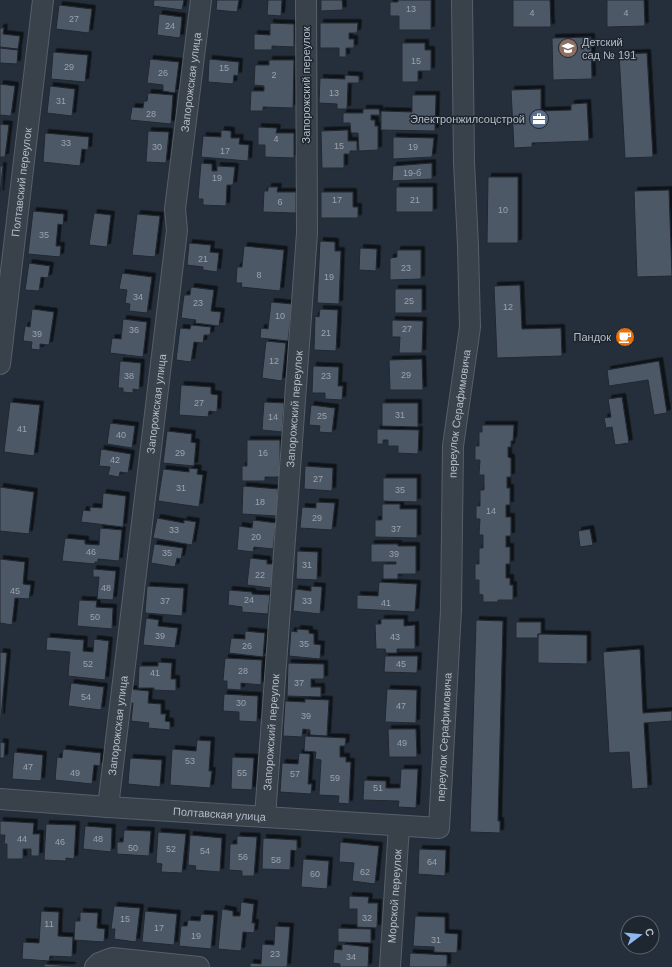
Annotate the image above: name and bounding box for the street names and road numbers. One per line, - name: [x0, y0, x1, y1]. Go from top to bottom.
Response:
- street label: Запорожский переулок: [300, 26, 312, 143]
- street label: Запорожская улица: [179, 31, 203, 133]
- street label: Полтавский переулок: [9, 127, 34, 237]
- street label: переулок Серафимовича: [447, 348, 473, 478]
- street label: Запорожский переулок: [284, 350, 305, 468]
- street label: Запорожская улица: [144, 352, 168, 454]
- street label: переулок Серафимовича: [434, 671, 454, 802]
- street label: Запорожский переулок: [261, 673, 281, 791]
- street label: Запорожская улица: [106, 674, 130, 776]
- street label: Полтавская улица: [173, 805, 267, 823]
- street label: Морской переулок: [386, 849, 404, 944]

